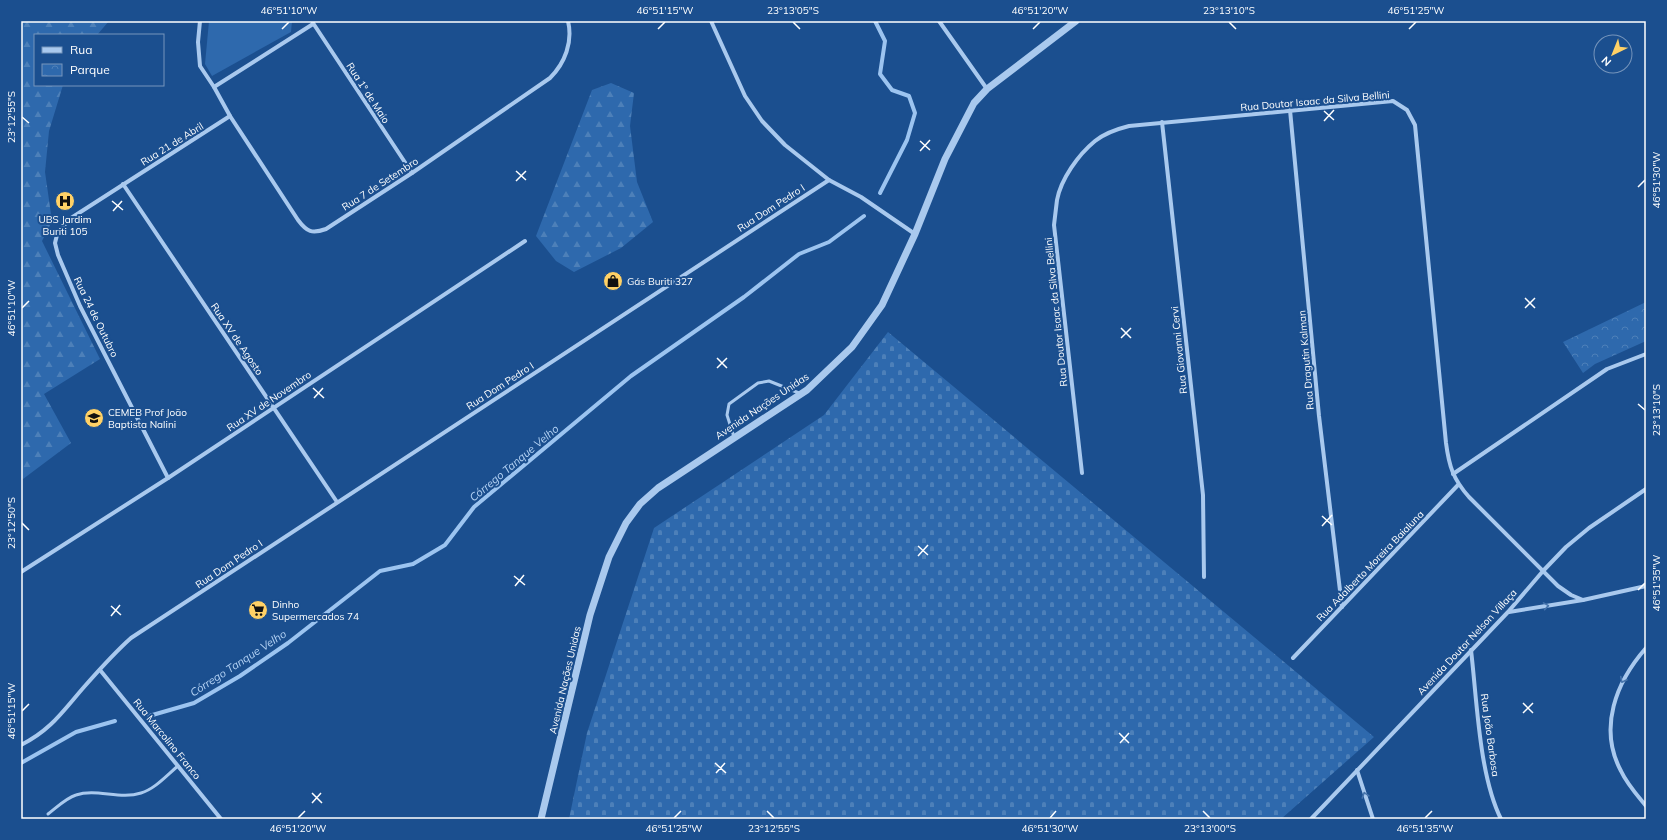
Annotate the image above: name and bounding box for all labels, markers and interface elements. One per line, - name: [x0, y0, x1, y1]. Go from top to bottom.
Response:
- text: 46°51'10"W: [261, 4, 317, 17]
- text: 46°51'15"W: [637, 4, 693, 17]
- text: 23°13'05"S: [767, 4, 819, 17]
- text: 46°51'20"W: [1012, 4, 1068, 17]
- text: 23°13'10"S: [1203, 4, 1255, 17]
- text: 46°51'25"W: [1388, 4, 1444, 17]
- legend: [34, 34, 164, 86]
- north arrow: [1593, 34, 1633, 74]
- text: Rua: [70, 42, 92, 57]
- text: N: [1598, 53, 1614, 69]
- street label: Rua 1º de Maio: [343, 60, 393, 126]
- text: Parque: [70, 62, 110, 77]
- street label: Rua Doutor Isaac da Silva Bellini: [1240, 88, 1390, 114]
- text: 23°12'55"S: [5, 91, 18, 143]
- street label: Rua 21 de Abril: [138, 119, 206, 169]
- text: 46°51'30"W: [1650, 152, 1663, 208]
- street label: Rua 7 de Setembro: [339, 154, 421, 214]
- street label: Rua Dom Pedro I: [735, 181, 807, 235]
- hospital icon: UBS Jardim Buriti 105: [54, 190, 76, 212]
- place label: UBS Jardim Buriti 105: [39, 213, 92, 238]
- street label: Rua Doutor Isaac da Silva Bellini: [1042, 237, 1070, 387]
- shop icon: Gás Buriti 327: [602, 270, 624, 292]
- street label: Rua 24 de Outubro: [71, 275, 121, 360]
- place label: Gás Buriti 327: [627, 275, 693, 288]
- text: 46°51'10"W: [5, 280, 18, 336]
- street label: Rua XV de Agosto: [208, 300, 266, 378]
- street label: Rua Giovanni Cervi: [1168, 306, 1190, 394]
- street label: Rua Dragutin Kalman: [1295, 310, 1317, 410]
- street label: Rua Dom Pedro I: [464, 359, 536, 413]
- street label: Rua XV de Novembro: [224, 368, 314, 434]
- street label: Avenida Nações Unidas: [713, 370, 811, 442]
- text: 23°13'10"S: [1650, 384, 1663, 436]
- place label: CEMEB Prof João Baptista Nalini: [108, 406, 187, 431]
- school or university icon: CEMEB Prof João Baptista Nalini: [83, 407, 105, 429]
- water label: Córrego Tanque Velho: [467, 422, 561, 504]
- text: 23°12'50"S: [5, 497, 18, 549]
- street label: Rua Adalberto Moreira Baialuna: [1314, 508, 1426, 624]
- street label: Rua Dom Pedro I: [193, 537, 265, 591]
- text: 46°51'35"W: [1650, 555, 1663, 611]
- street label: Avenida Doutor Nelson Villaça: [1414, 586, 1520, 698]
- place label: Dinho Supermercados 74: [272, 598, 359, 623]
- supermarket icon: Dinho Supermercados 74: [247, 599, 269, 621]
- one-way arrow: [1543, 602, 1549, 611]
- street label: Avenida Nações Unidas: [546, 625, 584, 735]
- water label: Córrego Tanque Velho: [187, 627, 289, 699]
- one-way arrow: [1620, 675, 1628, 683]
- text: 46°51'15"W: [5, 683, 18, 739]
- street label: Rua João Barbosa: [1478, 693, 1502, 777]
- street label: Rua Marcolino Franco: [130, 696, 204, 782]
- one-way arrow: [1361, 791, 1370, 798]
- text: 46°51'20"W: [270, 822, 326, 835]
- text: 46°51'25"W: [646, 822, 702, 835]
- text: 23°12'55"S: [748, 822, 800, 835]
- text: 46°51'30"W: [1022, 822, 1078, 835]
- text: 23°13'00"S: [1184, 822, 1236, 835]
- text: 46°51'35"W: [1397, 822, 1453, 835]

